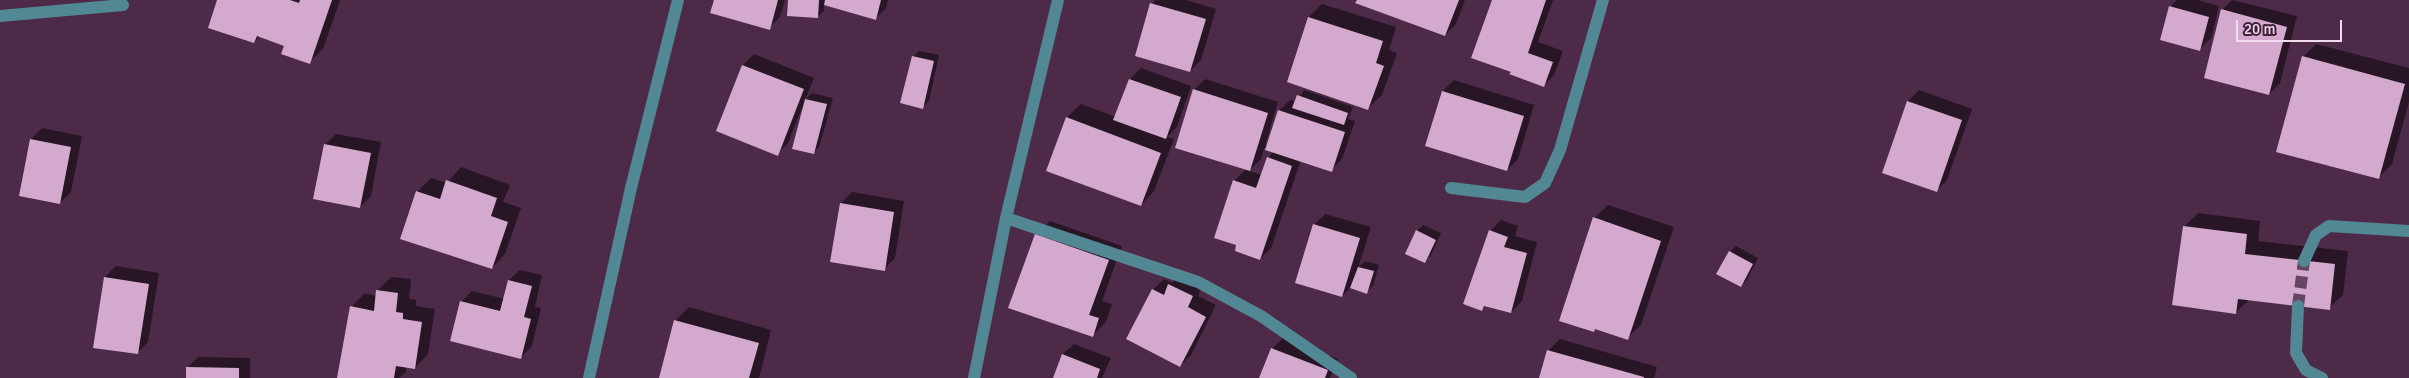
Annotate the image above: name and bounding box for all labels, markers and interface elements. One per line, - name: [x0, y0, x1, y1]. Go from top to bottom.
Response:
- scale bar: [2239, 10, 2345, 42]
- text: 20 m: [2244, 20, 2275, 38]

